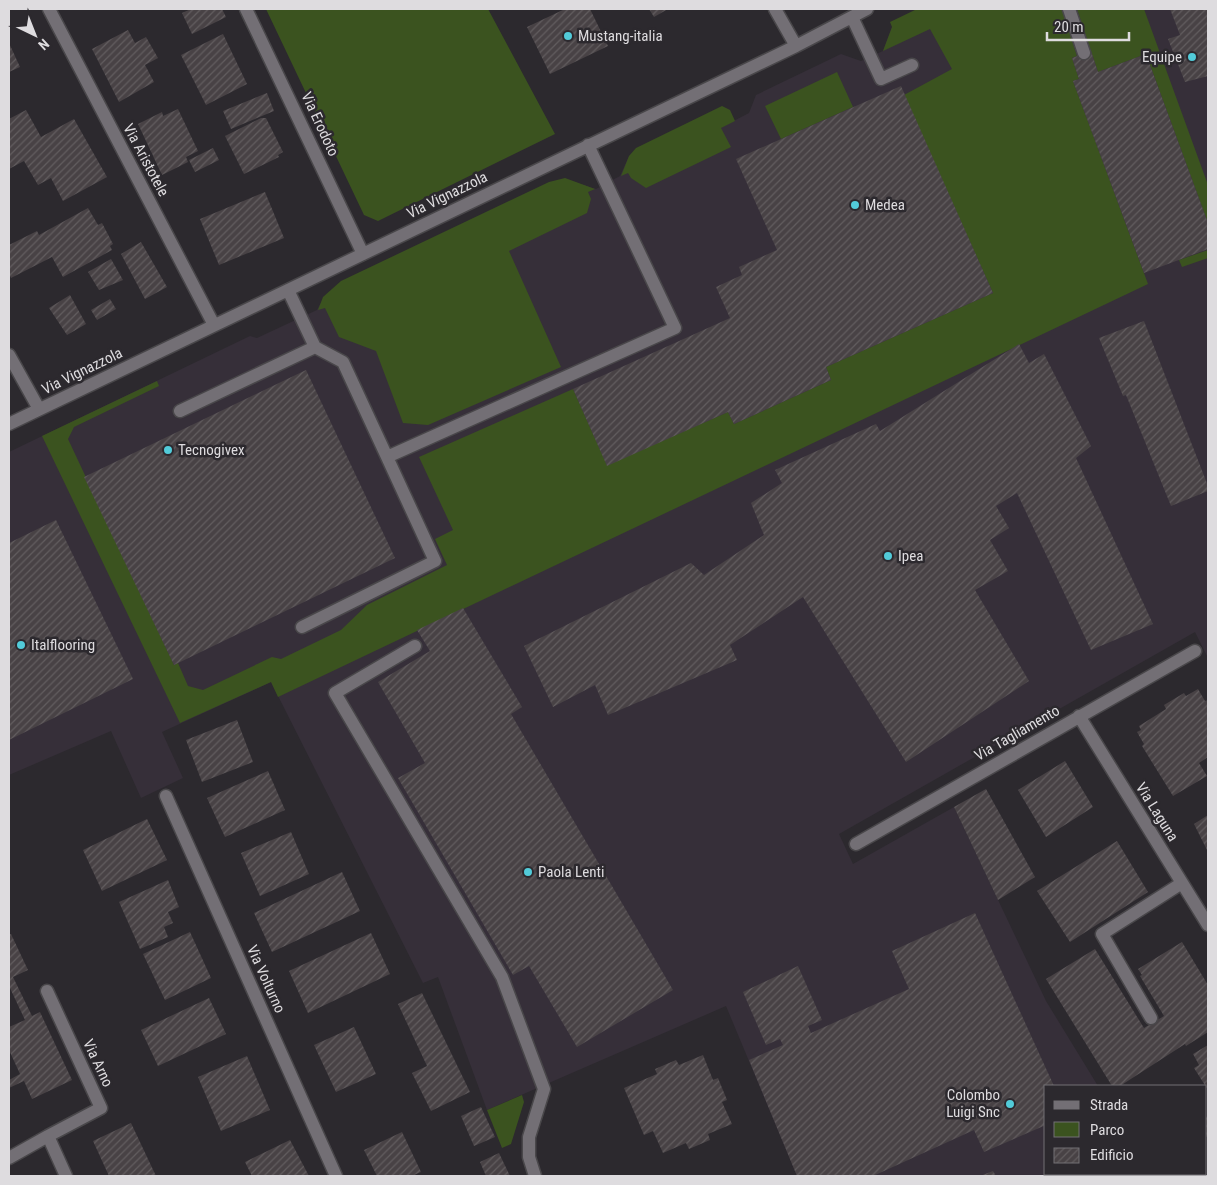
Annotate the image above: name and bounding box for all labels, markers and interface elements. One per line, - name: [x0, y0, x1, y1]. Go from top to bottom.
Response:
- north arrow: [10, 10, 60, 60]
- scale bar: [1047, 10, 1130, 42]
- text: 20 m: [1054, 18, 1084, 36]
- place label: Mustang-italia: [578, 27, 663, 45]
- marker: Mustang-italia: [562, 30, 574, 42]
- text: N: [35, 36, 52, 53]
- place label: Equipe: [1142, 48, 1182, 66]
- marker: Equipe: [1186, 51, 1198, 63]
- street label: Via Erodoto: [297, 89, 343, 159]
- street label: Via Aristotele: [119, 121, 173, 199]
- street label: Via Vignazzola: [404, 168, 490, 222]
- place label: Medea: [865, 196, 905, 214]
- marker: Medea: [849, 199, 861, 211]
- street label: Via Vignazzola: [39, 344, 125, 398]
- place label: Tecnogivex: [178, 441, 245, 459]
- marker: Tecnogivex: [162, 444, 174, 456]
- place label: Ipea: [898, 547, 923, 565]
- marker: Ipea: [882, 550, 894, 562]
- place label: Italflooring: [31, 636, 95, 654]
- marker: Italflooring: [15, 639, 27, 651]
- street label: Via Tagliamento: [971, 701, 1063, 765]
- street label: Via Laguna: [1132, 779, 1182, 845]
- place label: Paola Lenti: [538, 863, 604, 881]
- marker: Paola Lenti: [522, 866, 534, 878]
- street label: Via Volturno: [243, 942, 289, 1016]
- street label: Via Arno: [79, 1036, 117, 1090]
- legend: [1044, 1085, 1207, 1175]
- place label: Colombo Luigi Snc: [946, 1086, 1000, 1121]
- text: Strada: [1090, 1096, 1128, 1114]
- marker: Colombo Luigi Snc: [1004, 1098, 1016, 1110]
- text: Parco: [1090, 1121, 1124, 1139]
- text: Edificio: [1090, 1146, 1133, 1164]

